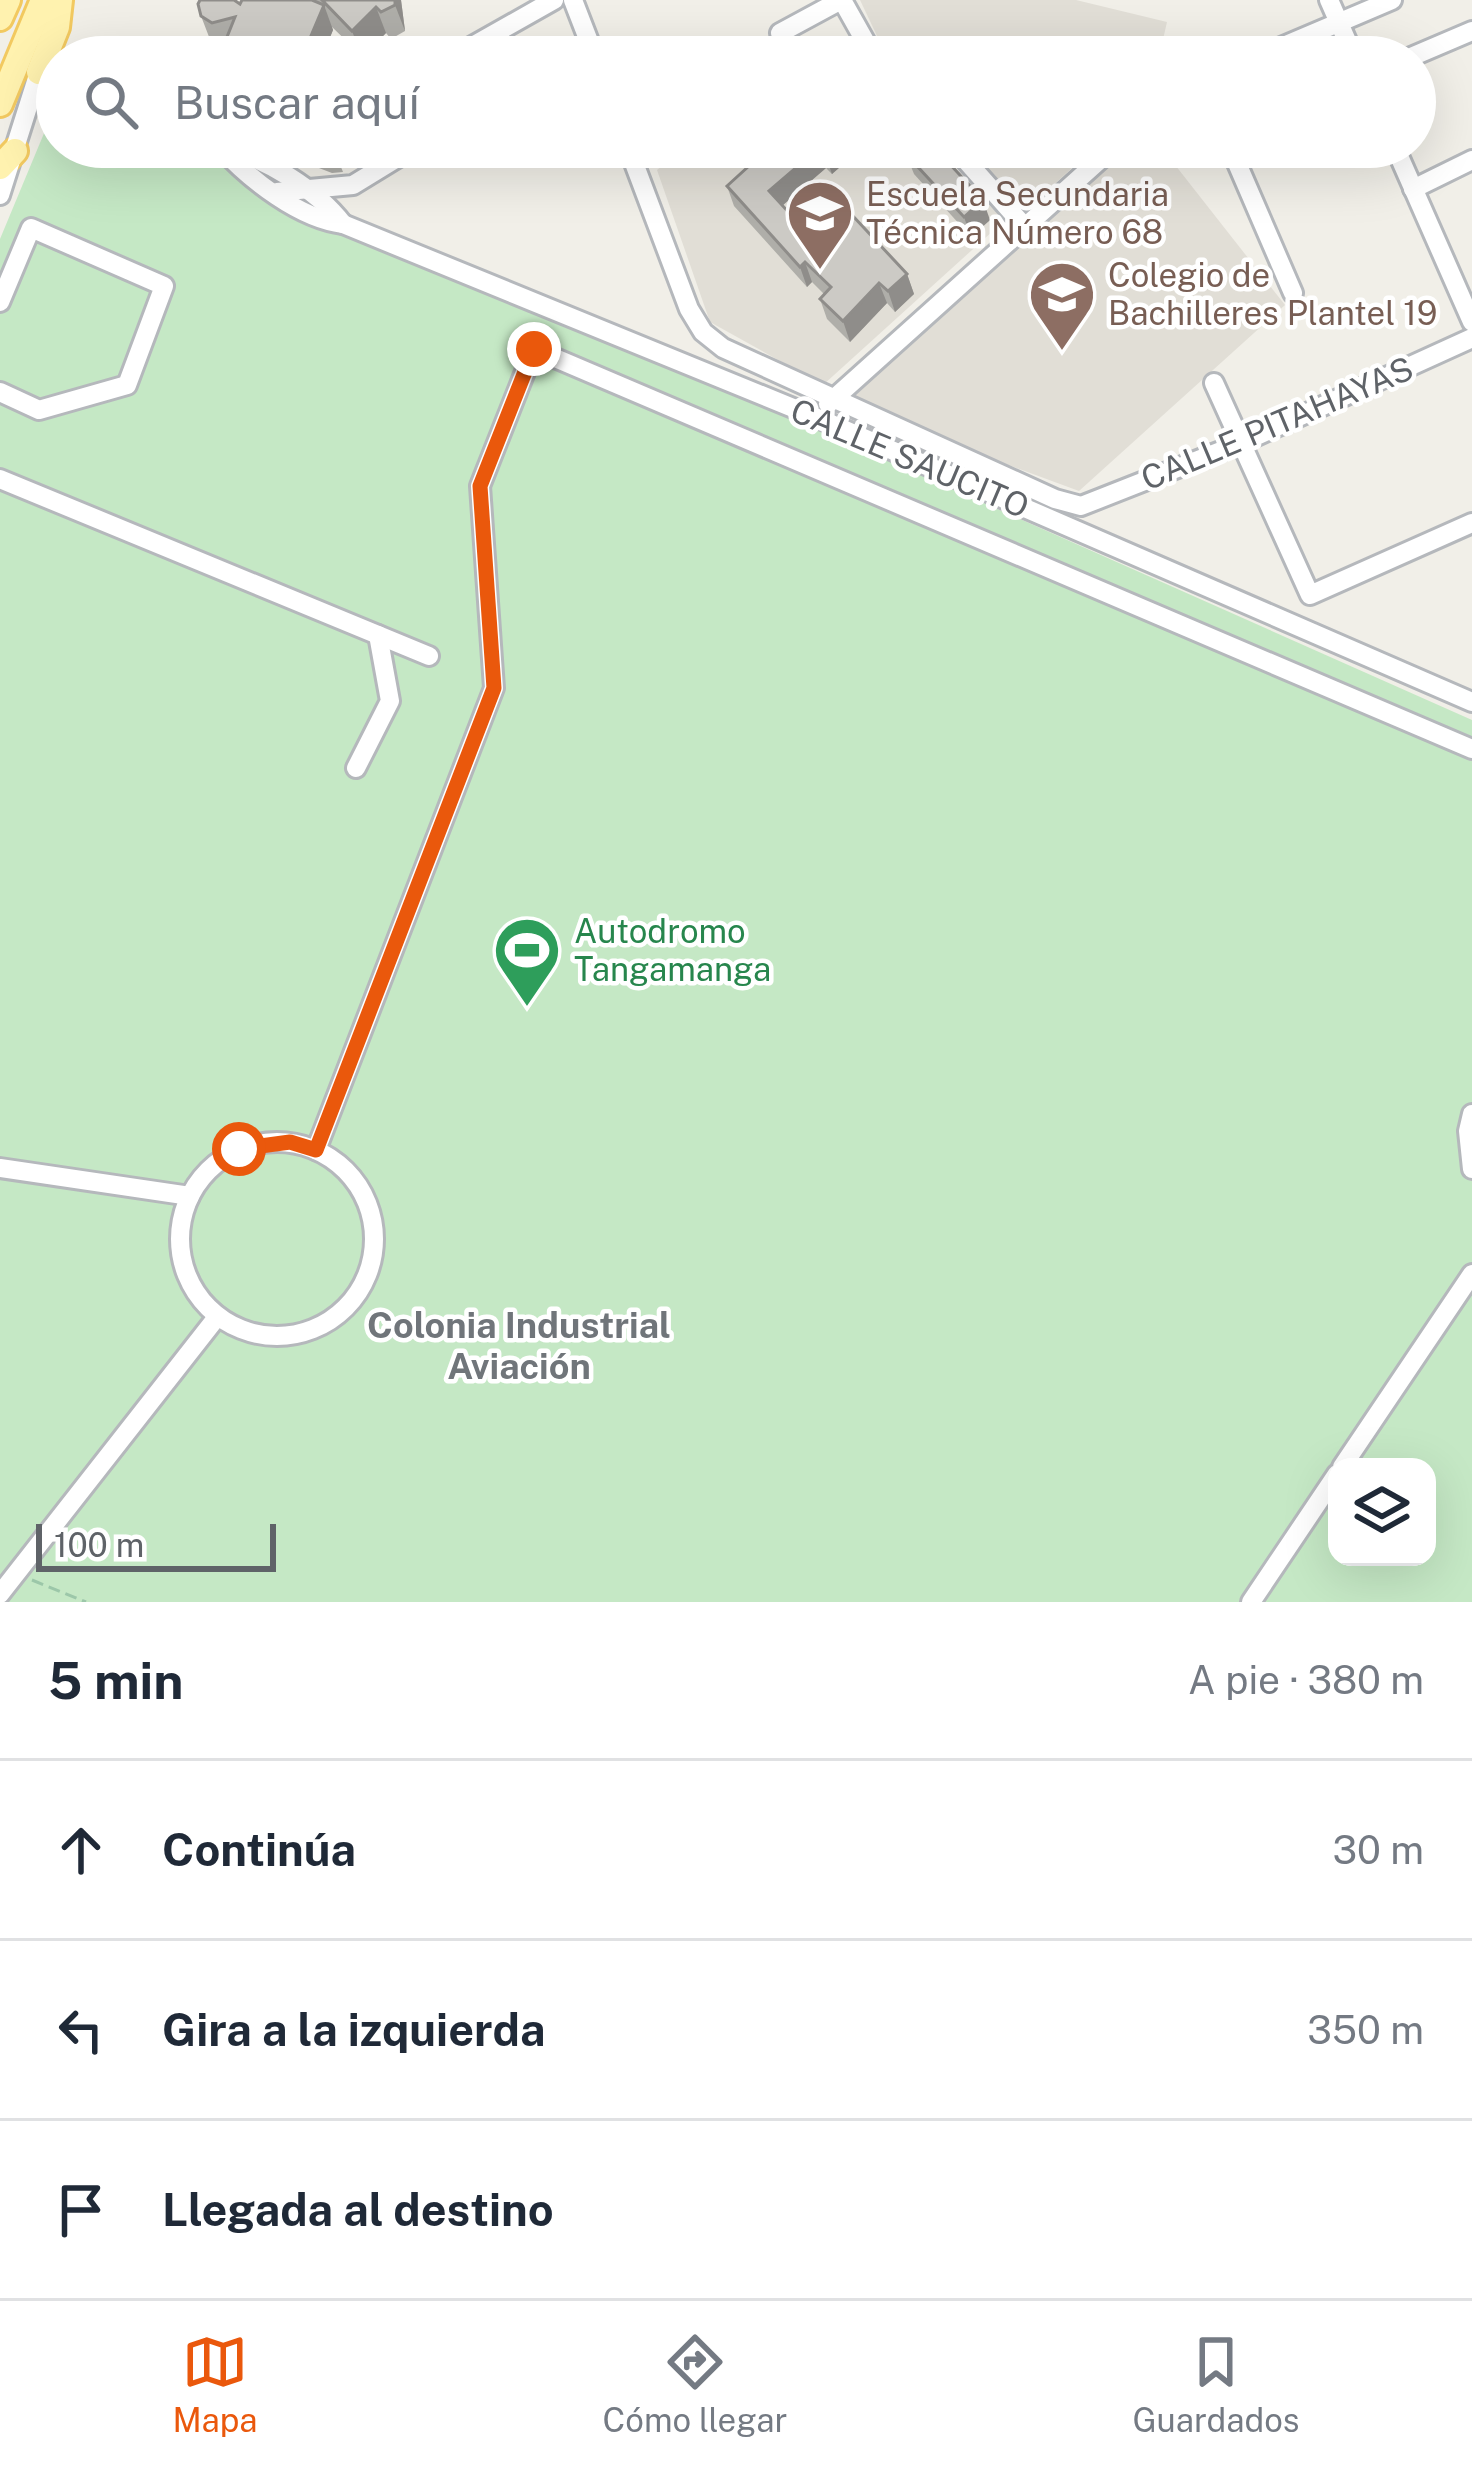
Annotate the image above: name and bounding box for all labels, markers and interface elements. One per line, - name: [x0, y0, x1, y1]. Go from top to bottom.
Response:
- search box: [36, 36, 1436, 168]
- icon: search: [78, 69, 144, 135]
- text: Buscar aquí: [174, 76, 420, 129]
- place label: Escuela Secundaria Técnica Número 68: [866, 175, 1169, 251]
- school or university icon: Escuela Secundaria Técnica Número 68: [785, 178, 855, 272]
- place label: Colegio de Bachilleres Plantel 19: [1108, 256, 1437, 332]
- school or university icon: Colegio de Bachilleres Plantel 19: [1027, 259, 1097, 353]
- route end: [507, 322, 561, 376]
- street label: CALLE PITAHAYAS: [1135, 349, 1419, 497]
- street label: CALLE SAUCITO: [785, 391, 1035, 525]
- place label: Autodromo Tangamanga: [574, 912, 771, 988]
- sports icon: Autodromo Tangamanga: [492, 915, 562, 1009]
- route start: [212, 1122, 266, 1176]
- district label: Colonia Industrial Aviación: [367, 1304, 671, 1387]
- map controls: [1328, 1458, 1436, 1566]
- button: layers: [1328, 1458, 1436, 1566]
- scale bar: [36, 1518, 276, 1571]
- text: 100 m: [54, 1526, 144, 1564]
- text: 5 min: [48, 1651, 184, 1710]
- text: A pie · 380 m: [1188, 1657, 1424, 1703]
- icon: ahead: [48, 1817, 114, 1883]
- text: Continúa: [162, 1823, 356, 1876]
- text: 30 m: [1333, 1827, 1424, 1873]
- icon: left: [48, 1997, 114, 2063]
- text: Gira a la izquierda: [162, 2003, 545, 2056]
- text: 350 m: [1307, 2007, 1424, 2053]
- icon: arrive: [48, 2177, 114, 2243]
- text: Llegada al destino: [162, 2183, 554, 2236]
- tab: Mapa: [173, 2329, 258, 2439]
- tab: Cómo llegar: [603, 2329, 787, 2439]
- tab: Guardados: [1132, 2329, 1299, 2439]

